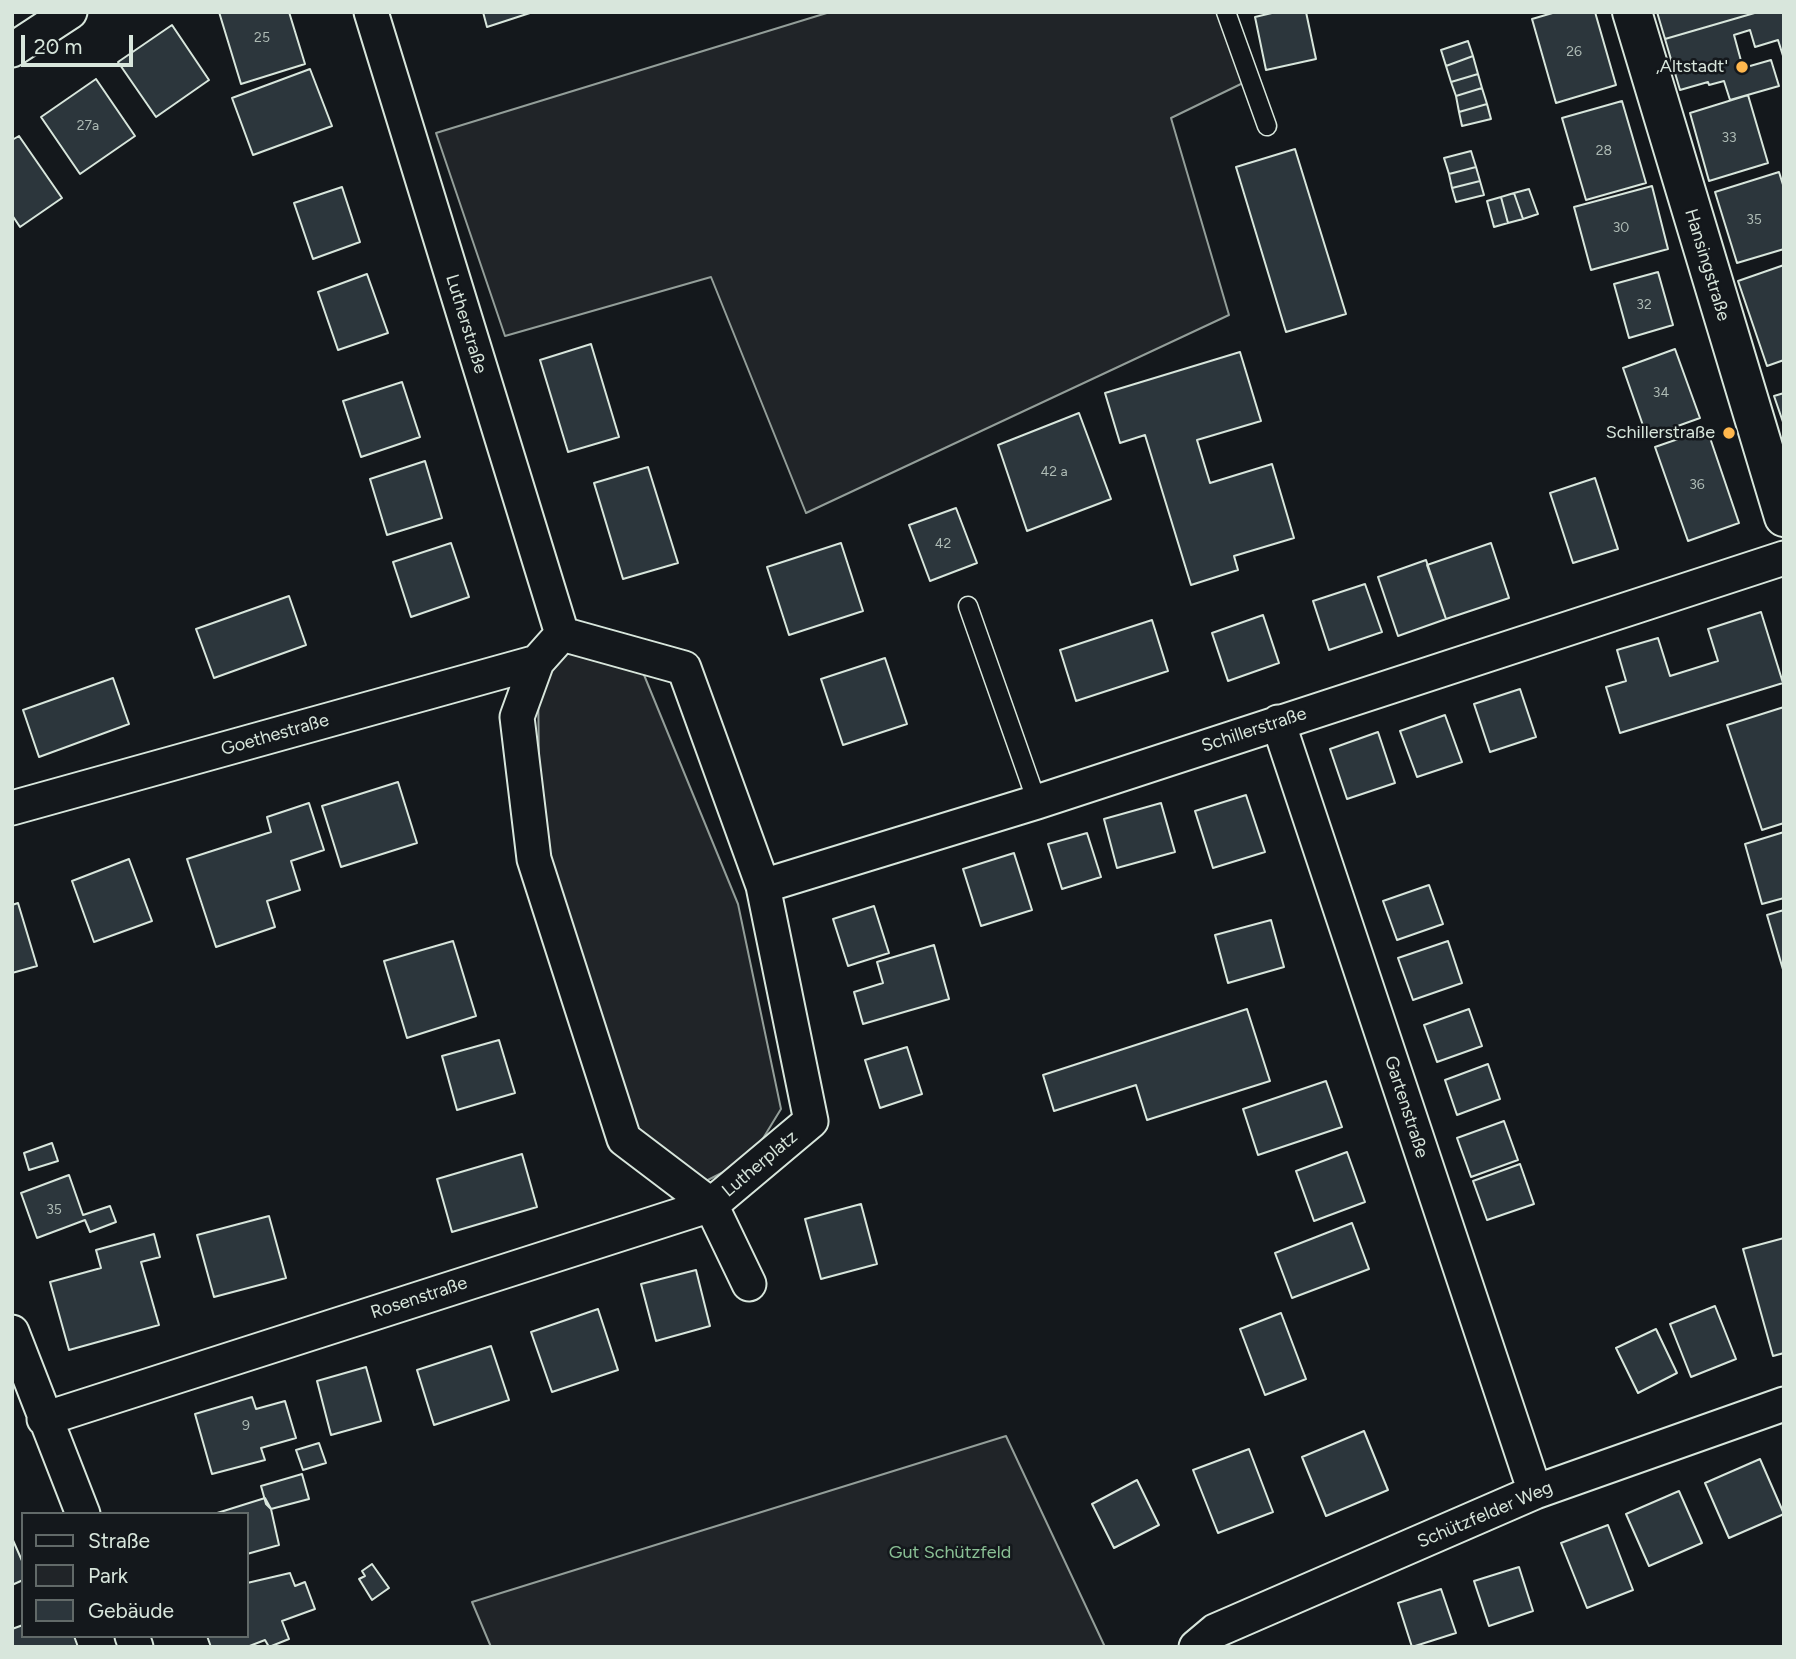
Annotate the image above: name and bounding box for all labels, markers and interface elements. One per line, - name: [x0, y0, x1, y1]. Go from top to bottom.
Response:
- scale bar: [24, 21, 136, 65]
- house number: 25: [254, 30, 270, 46]
- text: 20 m: [34, 34, 82, 59]
- house number: 26: [1566, 44, 1582, 60]
- place label: ,Altstadt': [1656, 56, 1728, 78]
- marker: ,Altstadt': [1734, 59, 1750, 75]
- house number: 27a: [77, 118, 99, 134]
- house number: 33: [1721, 130, 1737, 146]
- house number: 28: [1596, 143, 1612, 159]
- street label: Hansingstraße: [1680, 206, 1734, 324]
- house number: 35: [1746, 212, 1762, 228]
- house number: 30: [1613, 220, 1629, 236]
- street label: Lutherstraße: [441, 272, 491, 376]
- house number: 32: [1636, 297, 1652, 313]
- house number: 34: [1653, 385, 1669, 401]
- place label: Schillerstraße: [1606, 422, 1715, 444]
- marker: Schillerstraße: [1721, 425, 1737, 441]
- house number: 42 a: [1040, 464, 1068, 480]
- house number: 36: [1689, 477, 1705, 493]
- house number: 42: [935, 536, 951, 552]
- street label: Schillerstraße: [1199, 703, 1309, 757]
- street label: Goethestraße: [219, 709, 331, 761]
- street label: Gartenstraße: [1379, 1053, 1433, 1161]
- street label: Lutherplatz: [718, 1126, 802, 1202]
- house number: 35: [46, 1202, 62, 1218]
- street label: Rosenstraße: [368, 1272, 470, 1324]
- house number: 9: [242, 1418, 250, 1434]
- street label: Schützfelder Weg: [1414, 1477, 1556, 1553]
- legend: [21, 1512, 248, 1638]
- text: Straße: [88, 1528, 150, 1553]
- park label: Gut Schützfeld: [889, 1542, 1011, 1564]
- text: Park: [88, 1563, 128, 1588]
- text: Gebäude: [88, 1598, 174, 1623]

